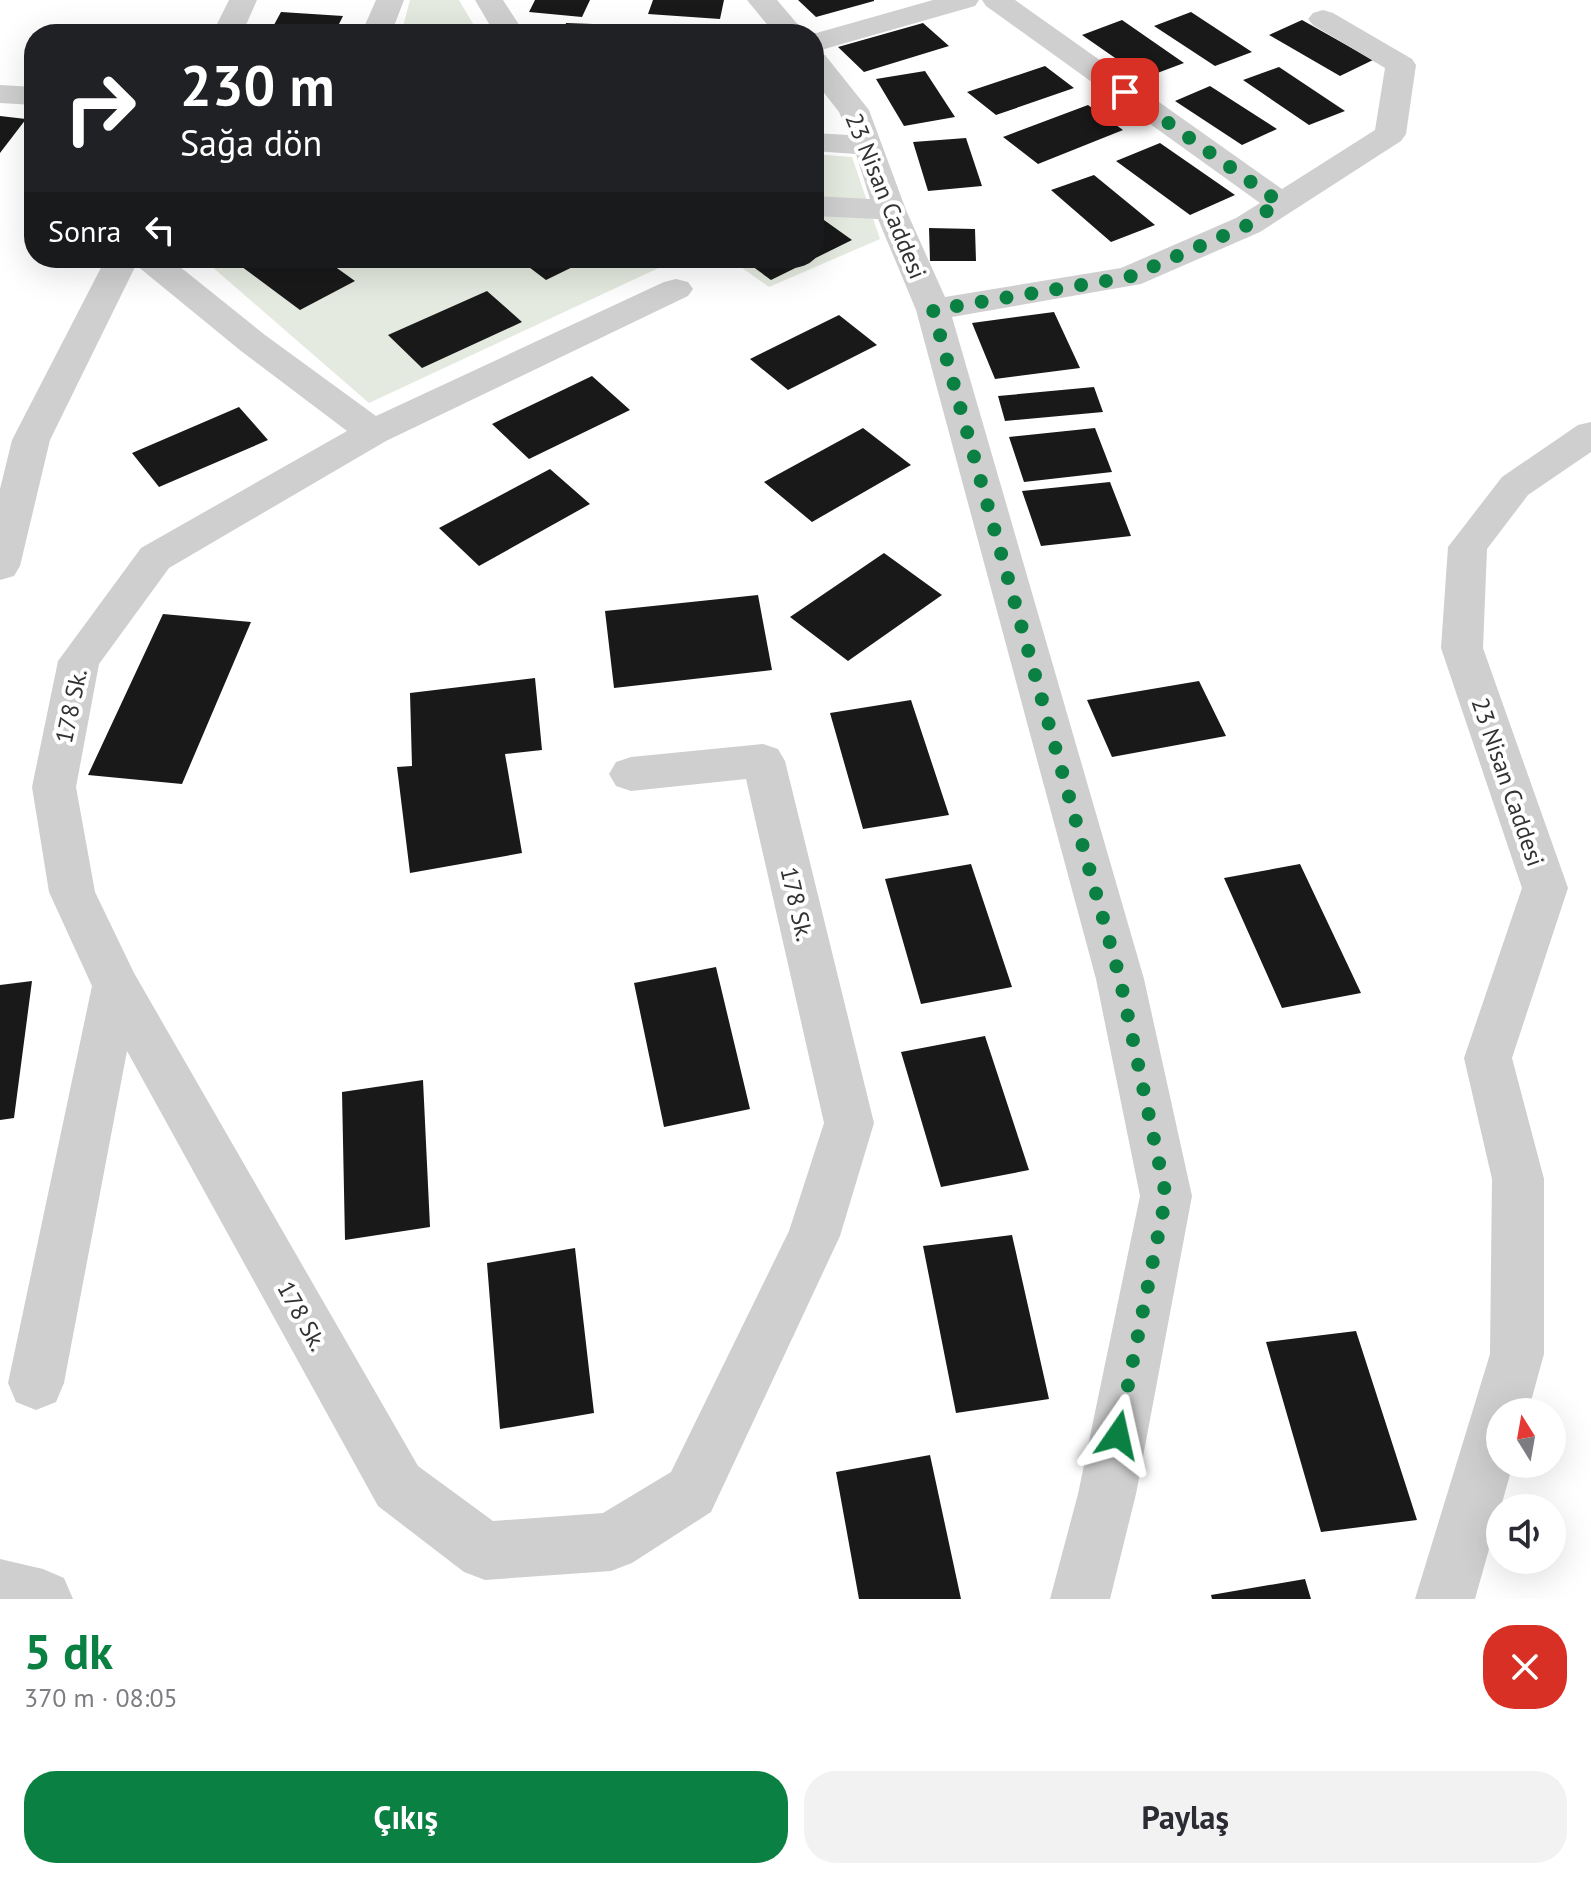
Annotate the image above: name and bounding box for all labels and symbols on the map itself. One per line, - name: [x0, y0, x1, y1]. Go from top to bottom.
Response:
- pin: [1091, 58, 1159, 126]
- street label: 23 Nisan Caddesi: [839, 108, 933, 284]
- street label: 178 Sk.: [48, 666, 94, 746]
- street label: 23 Nisan Caddesi: [1465, 694, 1551, 870]
- street label: 178 Sk.: [773, 864, 821, 944]
- street label: 178 Sk.: [270, 1276, 334, 1356]
- position arrow: [1076, 1393, 1160, 1477]
- north arrow: [1486, 1398, 1566, 1478]

